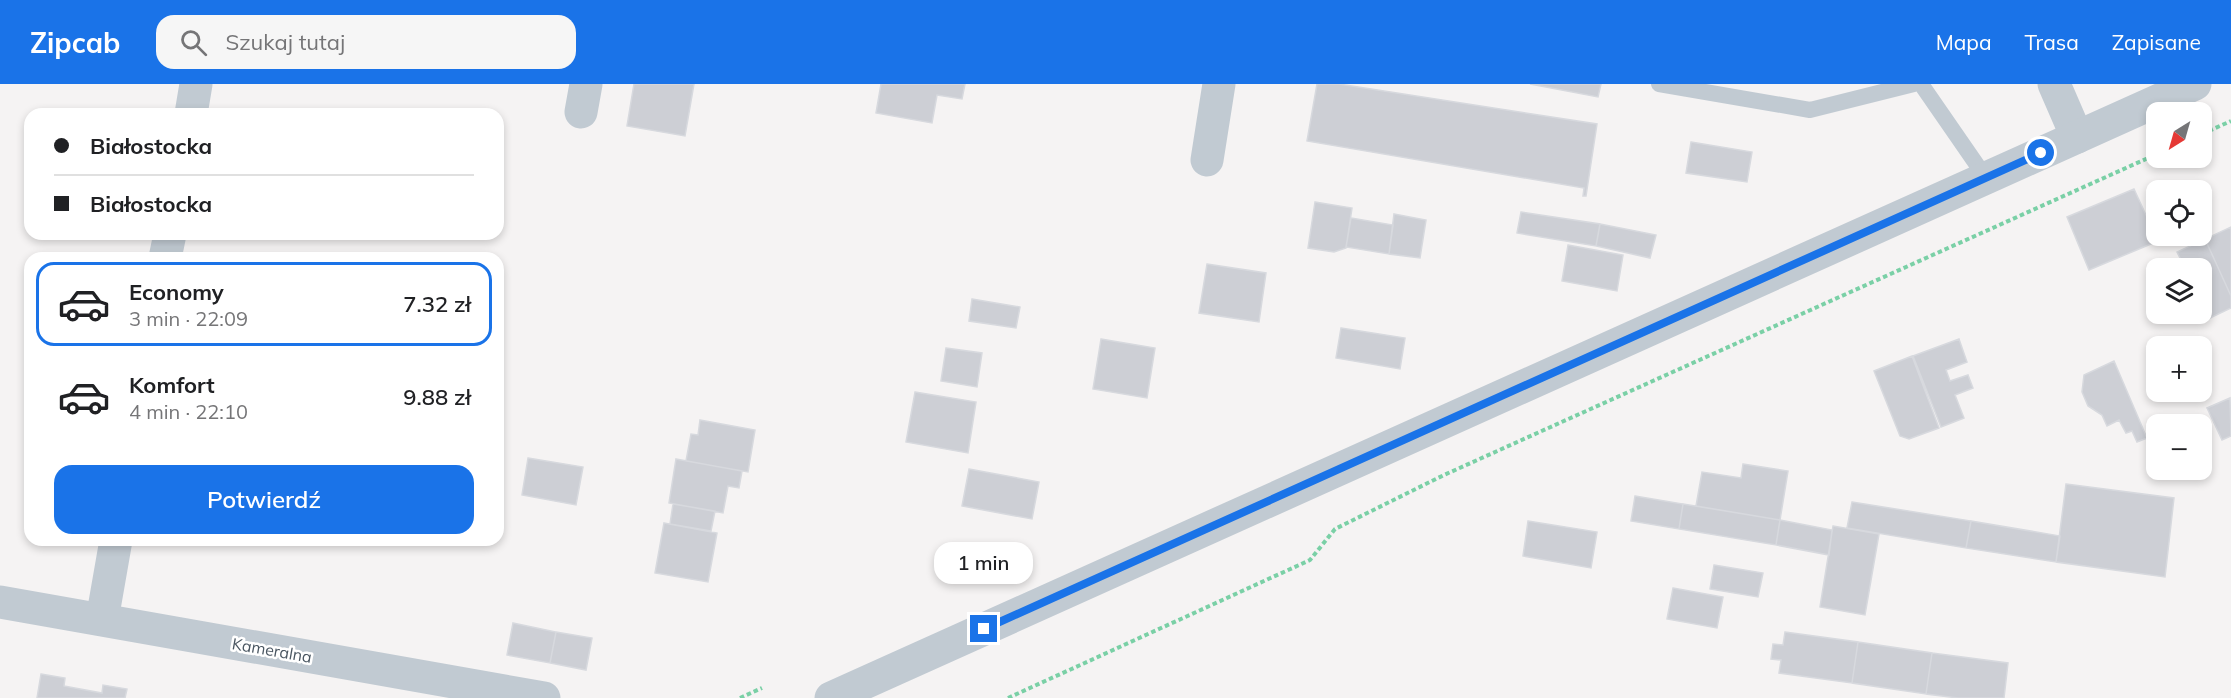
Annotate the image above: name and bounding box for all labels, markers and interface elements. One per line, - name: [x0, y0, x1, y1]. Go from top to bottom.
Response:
- search box: [156, 15, 576, 69]
- text: Zipcab: [30, 25, 120, 60]
- icon: search: [177, 26, 210, 59]
- text: Szukaj tutaj: [225, 28, 345, 56]
- text: Mapa: [1936, 29, 1992, 55]
- text: Trasa: [2025, 29, 2079, 55]
- text: Zapisane: [2112, 29, 2201, 55]
- north arrow: [2146, 102, 2212, 168]
- map controls: [2146, 102, 2212, 480]
- text: Białostocka: [90, 132, 212, 160]
- route start: [2027, 139, 2054, 166]
- button: locate: [2146, 180, 2212, 246]
- text: Białostocka: [90, 190, 212, 218]
- button: layers: [2146, 258, 2212, 324]
- icon: car: [57, 277, 111, 331]
- text: Economy: [129, 278, 224, 306]
- text: 7.32 zł: [403, 290, 471, 318]
- text: 3 min · 22:09: [129, 306, 248, 331]
- button: +: [2146, 336, 2212, 402]
- icon: car: [57, 370, 111, 424]
- text: Komfort: [129, 371, 215, 399]
- text: 9.88 zł: [403, 383, 471, 411]
- text: 4 min · 22:10: [129, 399, 248, 424]
- button: −: [2146, 414, 2212, 480]
- button: Potwierdź: [54, 465, 474, 534]
- callout: 1 min: [934, 542, 1034, 584]
- text: 1 min: [958, 550, 1009, 575]
- route end: [970, 615, 997, 642]
- street label: Kameralna: [231, 633, 313, 667]

